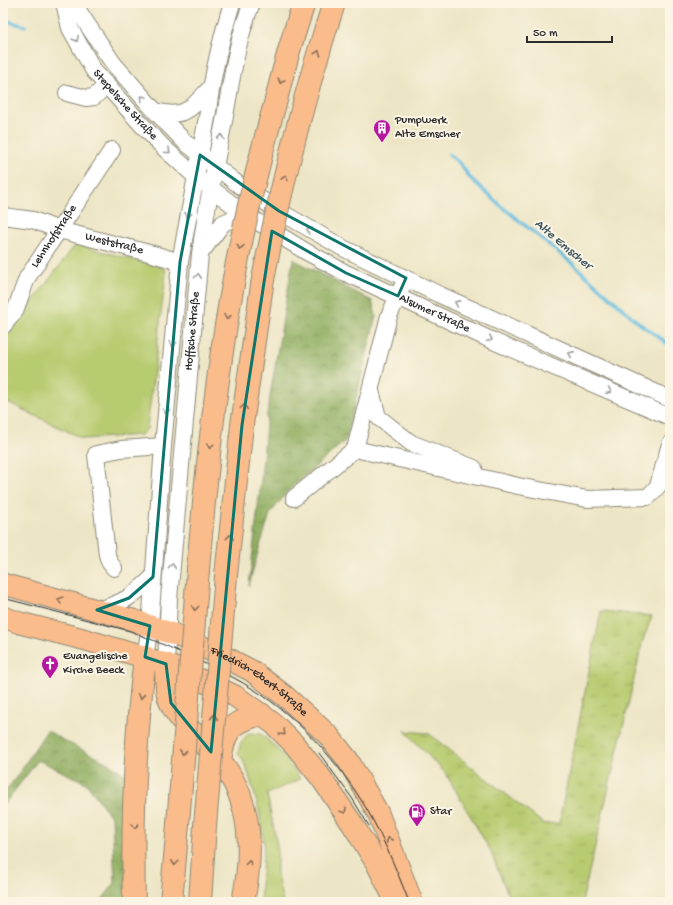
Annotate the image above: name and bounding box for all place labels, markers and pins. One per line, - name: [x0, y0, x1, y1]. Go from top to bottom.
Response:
- place label: Pumpwerk Alte Emscher: [394, 114, 462, 142]
- building icon: Pumpwerk Alte Emscher: [372, 118, 392, 143]
- place label: Evangelische Kirche Beeck: [63, 650, 128, 678]
- church icon: Evangelische Kirche Beeck: [40, 654, 60, 679]
- fuel station icon: Star: [407, 802, 427, 827]
- place label: Star: [430, 805, 453, 819]

